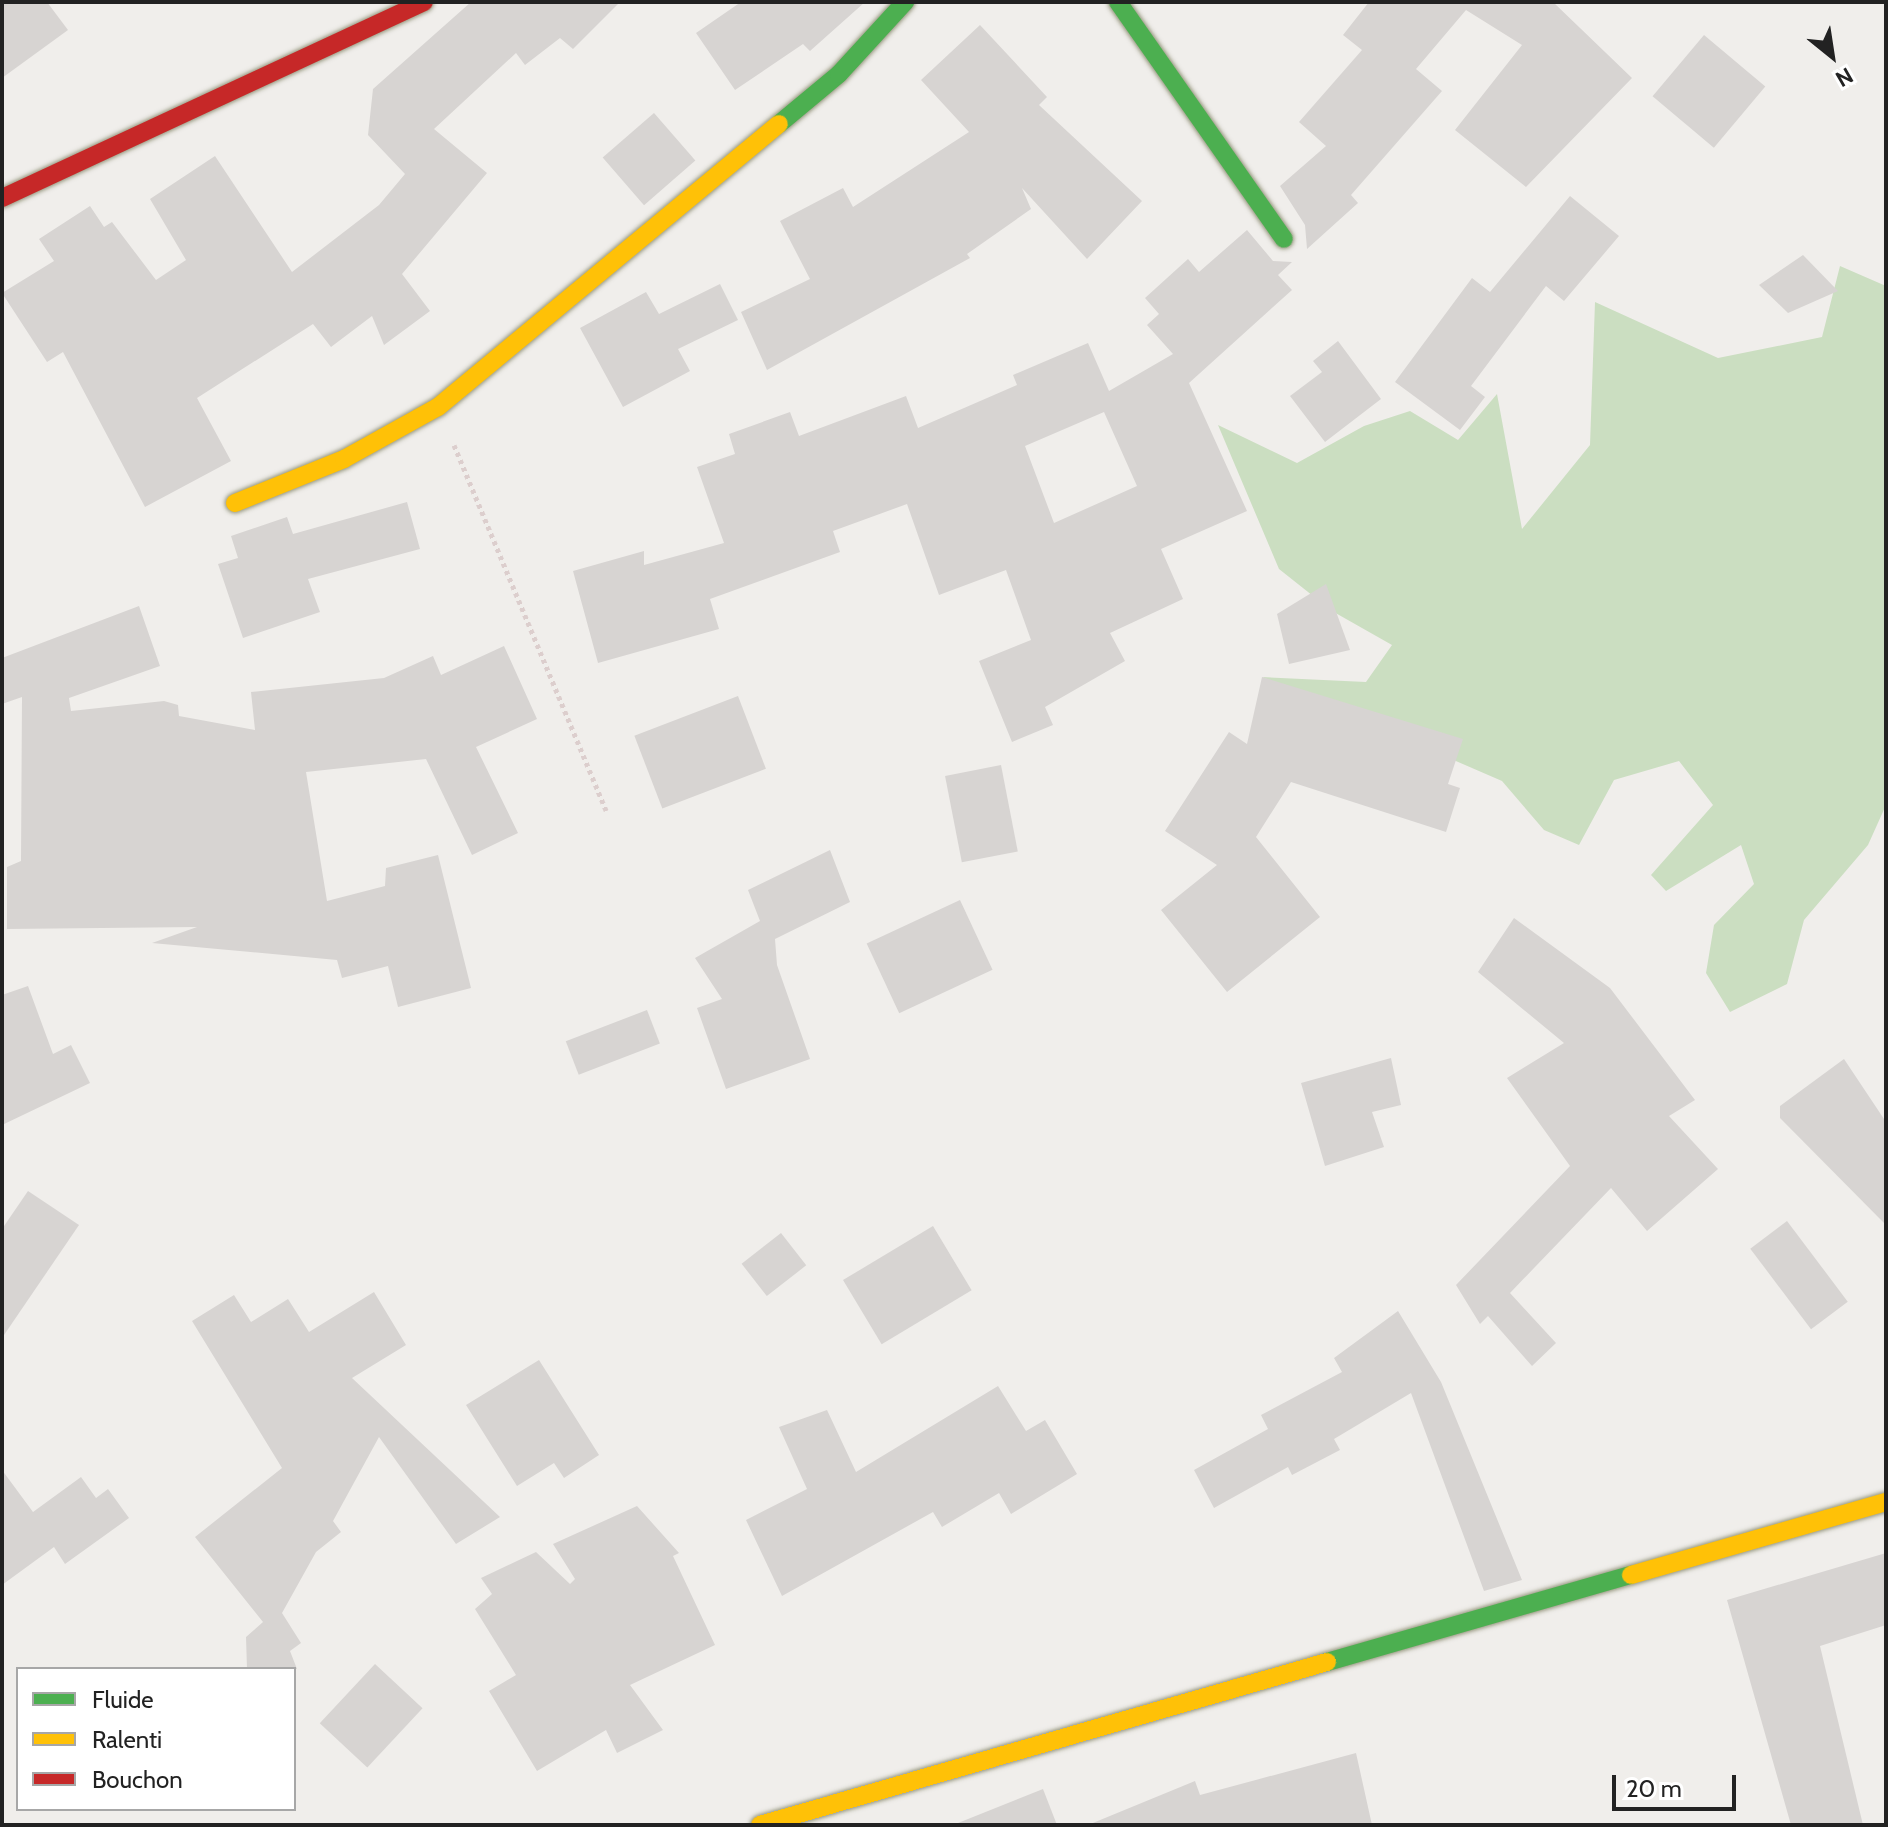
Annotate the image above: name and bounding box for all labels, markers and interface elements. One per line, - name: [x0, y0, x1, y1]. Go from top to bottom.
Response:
- north arrow: [1792, 16, 1872, 96]
- text: N: [1831, 62, 1858, 93]
- legend: [16, 1667, 296, 1811]
- text: Fluide: [92, 1685, 154, 1714]
- text: Ralenti: [92, 1725, 162, 1754]
- scale bar: [1616, 1759, 1740, 1809]
- text: Bouchon: [92, 1765, 183, 1794]
- text: 20 m: [1626, 1774, 1682, 1803]

